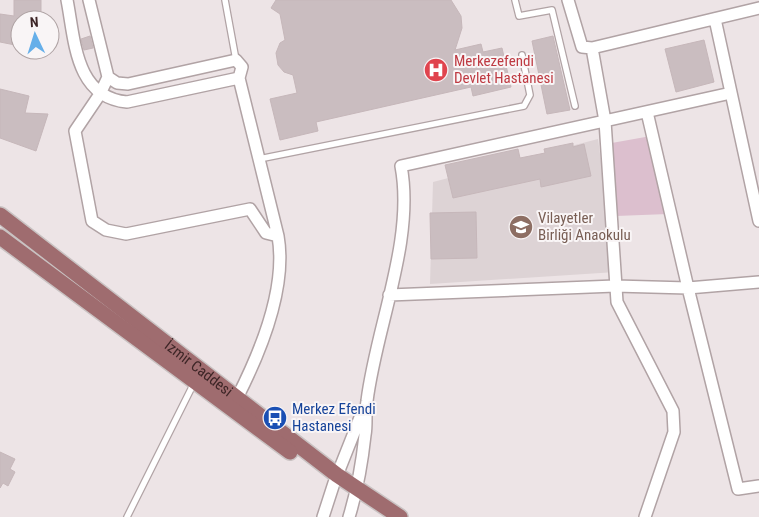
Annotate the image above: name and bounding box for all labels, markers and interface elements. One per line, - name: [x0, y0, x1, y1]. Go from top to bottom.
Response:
- north arrow: [10, 10, 60, 60]
- text: N: [29, 14, 39, 30]
- place label: Merkezefendi Devlet Hastanesi: [454, 52, 554, 87]
- hospital icon: Merkezefendi Devlet Hastanesi: [423, 57, 449, 83]
- place label: Vilayetler Birliği Anaokulu: [538, 209, 631, 244]
- school or university icon: Vilayetler Birliği Anaokulu: [508, 214, 534, 240]
- street label: İzmir Caddesi: [161, 336, 236, 400]
- place label: Merkez Efendi Hastanesi: [292, 400, 376, 435]
- bus stop icon: Merkez Efendi Hastanesi: [262, 405, 288, 431]

